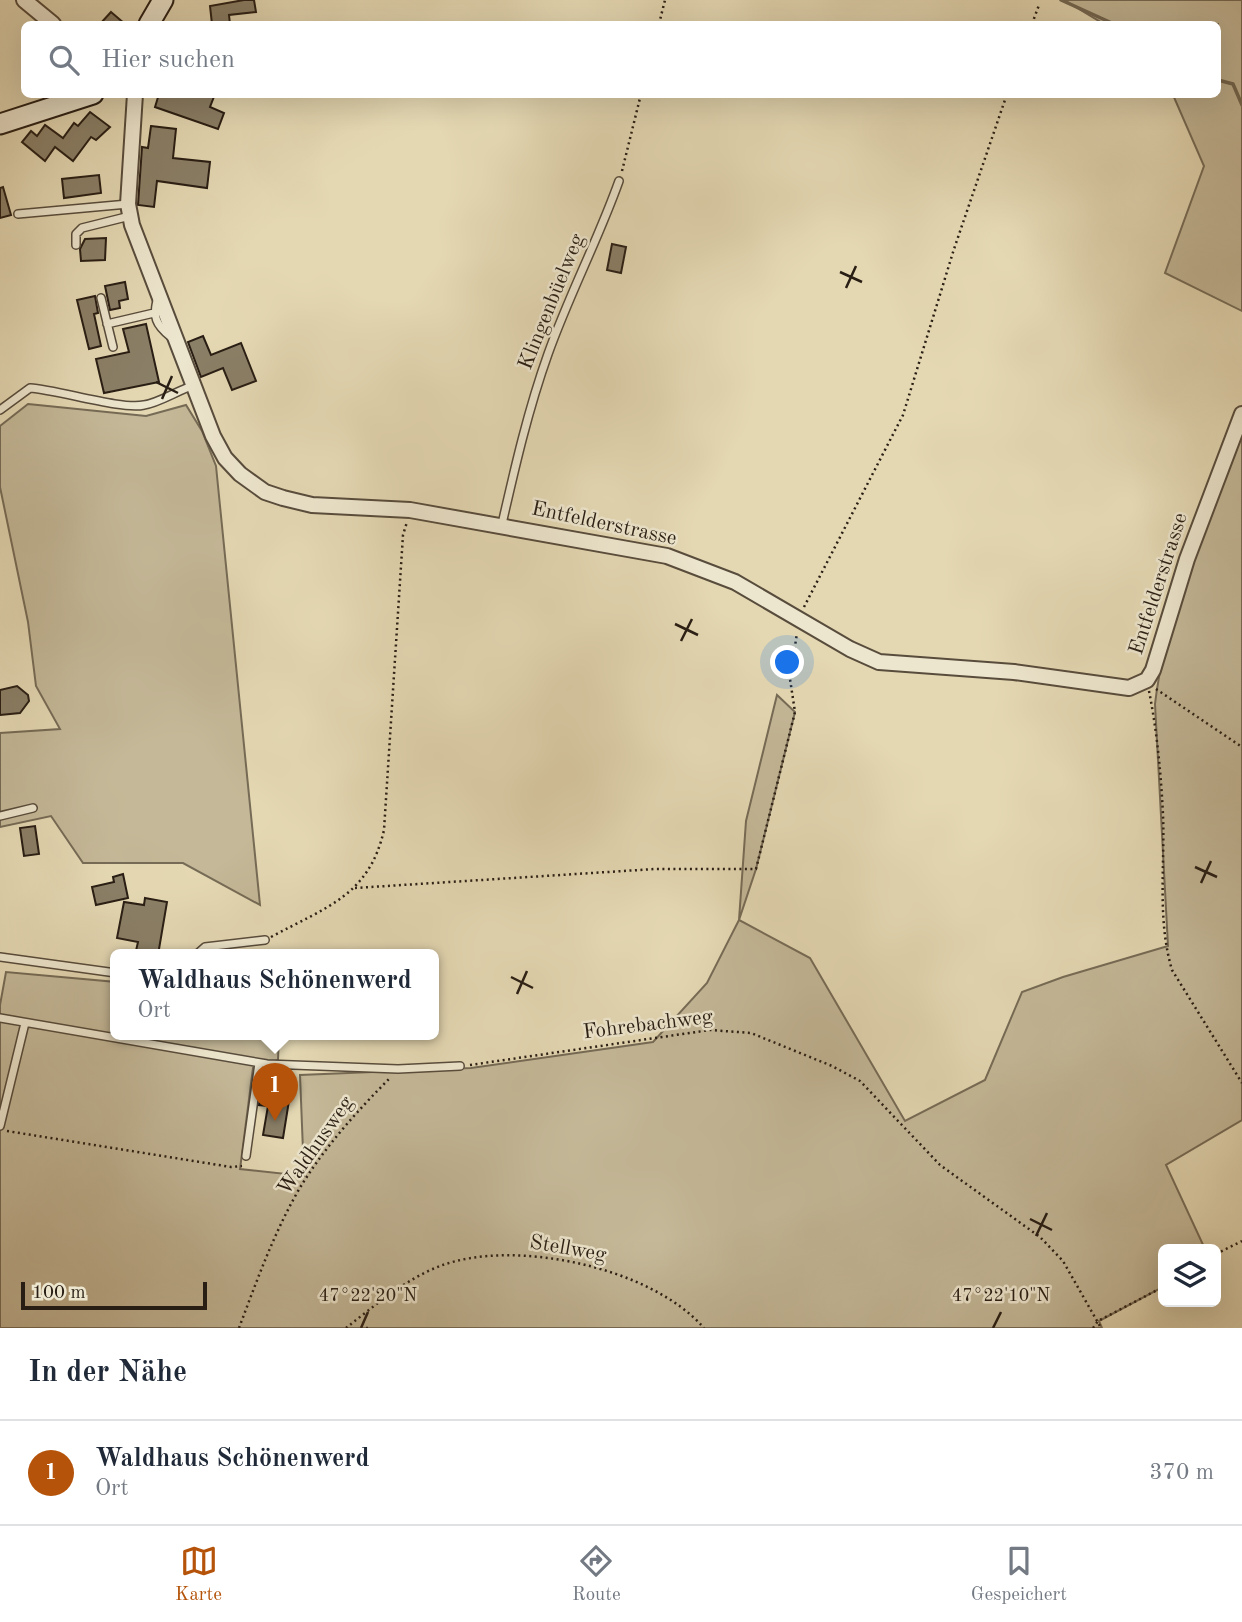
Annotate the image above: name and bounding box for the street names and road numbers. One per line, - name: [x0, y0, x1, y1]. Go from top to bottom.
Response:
- street label: Klingenbüelweg: [515, 230, 589, 373]
- street label: Entfelderstrasse: [529, 498, 679, 550]
- street label: Entfelderstrasse: [1126, 510, 1192, 658]
- street label: Fohrebachweg: [582, 1007, 715, 1043]
- street label: Waldhusweg: [274, 1092, 358, 1199]
- street label: Stellweg: [528, 1232, 609, 1266]

